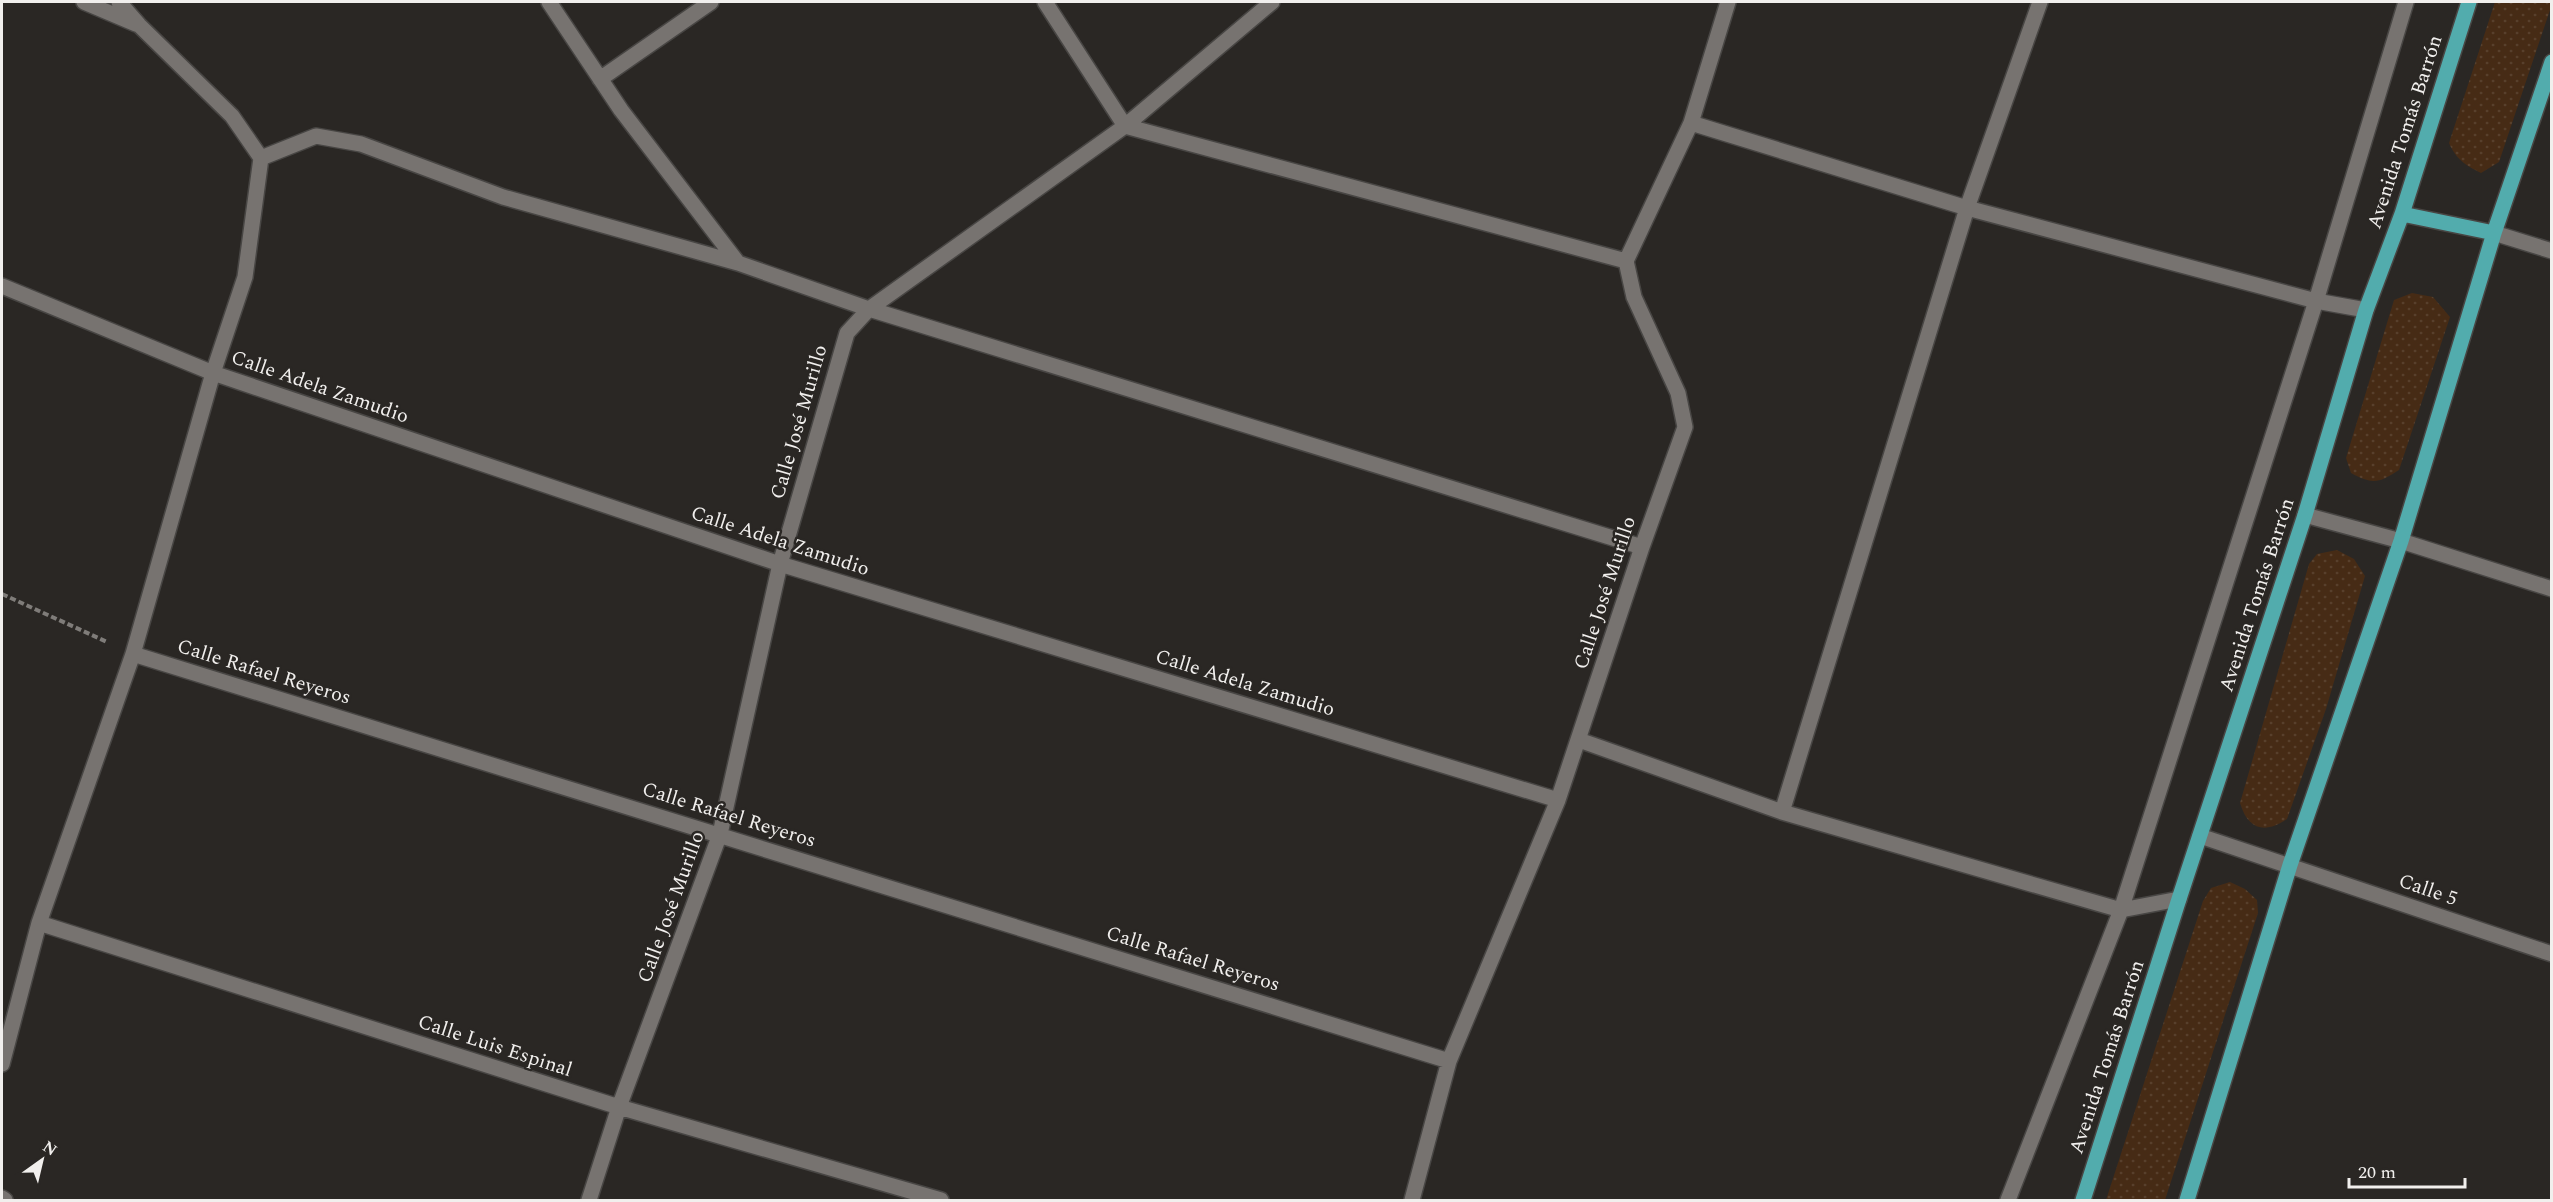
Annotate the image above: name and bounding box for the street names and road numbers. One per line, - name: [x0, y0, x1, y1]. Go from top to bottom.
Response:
- street label: Avenida Tomás Barrón: [2359, 31, 2451, 233]
- street label: Calle José Murillo: [763, 341, 835, 503]
- street label: Calle Adela Zamudio: [227, 343, 413, 431]
- street label: Avenida Tomás Barrón: [2211, 494, 2303, 696]
- street label: Calle Adela Zamudio: [687, 498, 873, 584]
- street label: Calle José Murillo: [1566, 513, 1644, 673]
- street label: Calle Rafael Reyeros: [173, 631, 355, 713]
- street label: Calle Adela Zamudio: [1152, 641, 1338, 725]
- street label: Calle Rafael Reyeros: [638, 774, 820, 856]
- street label: Calle José Murillo: [630, 827, 712, 987]
- street label: Calle 5: [2394, 866, 2462, 914]
- street label: Calle Rafael Reyeros: [1102, 918, 1284, 1000]
- street label: Avenida Tomás Barrón: [2061, 956, 2153, 1158]
- street label: Calle Luis Espinal: [414, 1007, 576, 1085]

